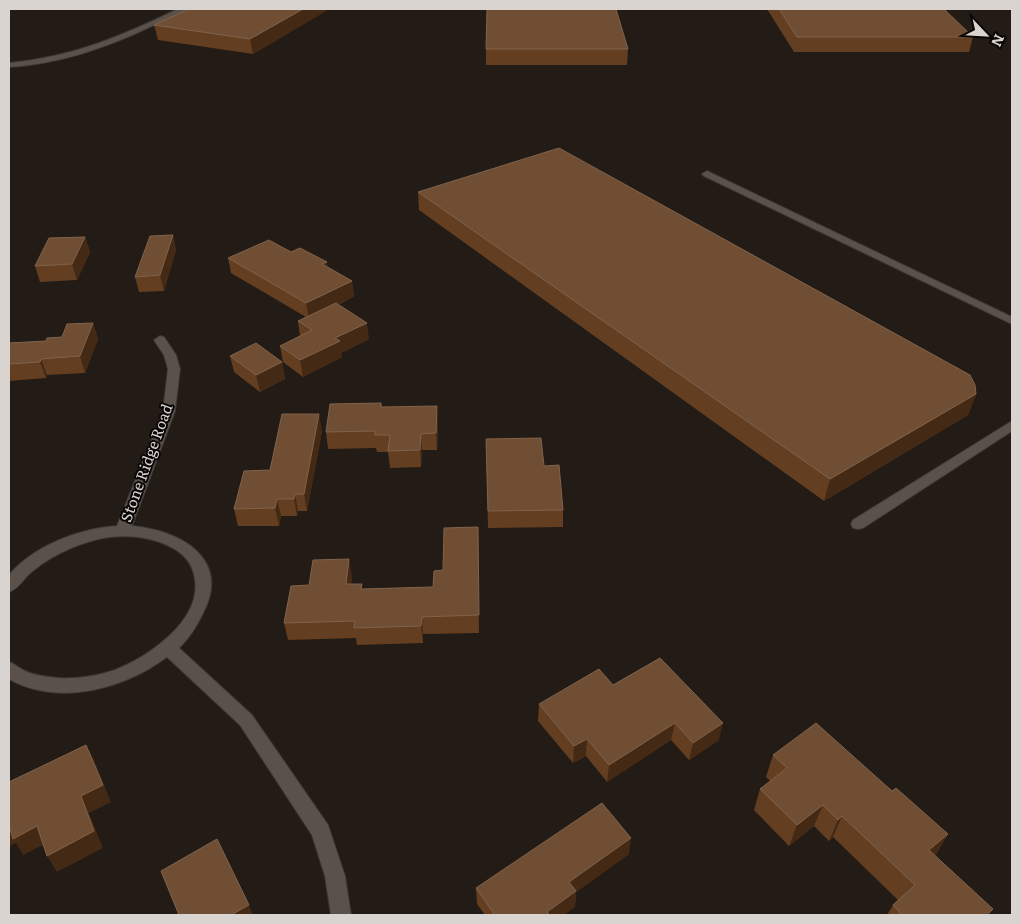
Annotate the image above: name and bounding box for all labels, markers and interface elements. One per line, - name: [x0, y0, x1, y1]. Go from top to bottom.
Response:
- north arrow: [961, 10, 1011, 60]
- text: N: [987, 31, 1010, 51]
- street label: Stone Ridge Road: [114, 400, 178, 525]

